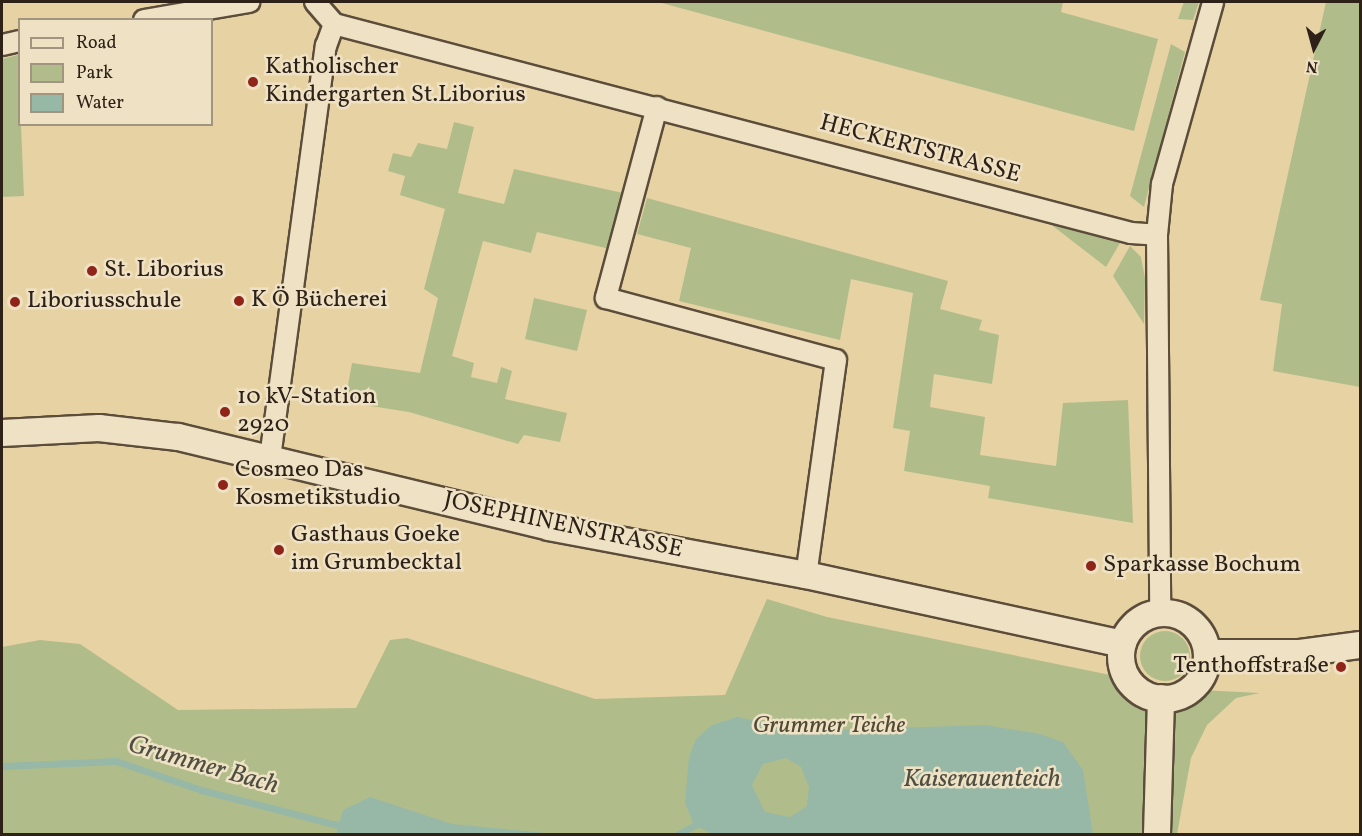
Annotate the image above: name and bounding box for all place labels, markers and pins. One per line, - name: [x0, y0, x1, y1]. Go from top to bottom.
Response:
- place label: Katholischer Kindergarten St.Liborius: [265, 54, 526, 110]
- marker: Katholischer Kindergarten St.Liborius: [246, 75, 260, 89]
- place label: St. Liborius: [104, 257, 224, 285]
- marker: St. Liborius: [85, 264, 99, 278]
- place label: K Ö Bücherei: [251, 287, 387, 315]
- place label: Liboriusschule: [27, 288, 181, 316]
- marker: K Ö Bücherei: [232, 294, 246, 308]
- marker: Liboriusschule: [8, 295, 22, 309]
- place label: 10 kV-Station 2920: [237, 384, 376, 440]
- marker: 10 kV-Station 2920: [218, 405, 232, 419]
- place label: Cosmeo Das Kosmetikstudio: [235, 457, 400, 513]
- marker: Cosmeo Das Kosmetikstudio: [216, 478, 230, 492]
- place label: Gasthaus Goeke im Grumbecktal: [291, 522, 462, 578]
- marker: Gasthaus Goeke im Grumbecktal: [272, 543, 286, 557]
- place label: Sparkasse Bochum: [1103, 552, 1301, 580]
- marker: Sparkasse Bochum: [1084, 559, 1098, 573]
- place label: Tenthoffstraße: [1173, 653, 1329, 681]
- marker: Tenthoffstraße: [1334, 660, 1348, 674]

